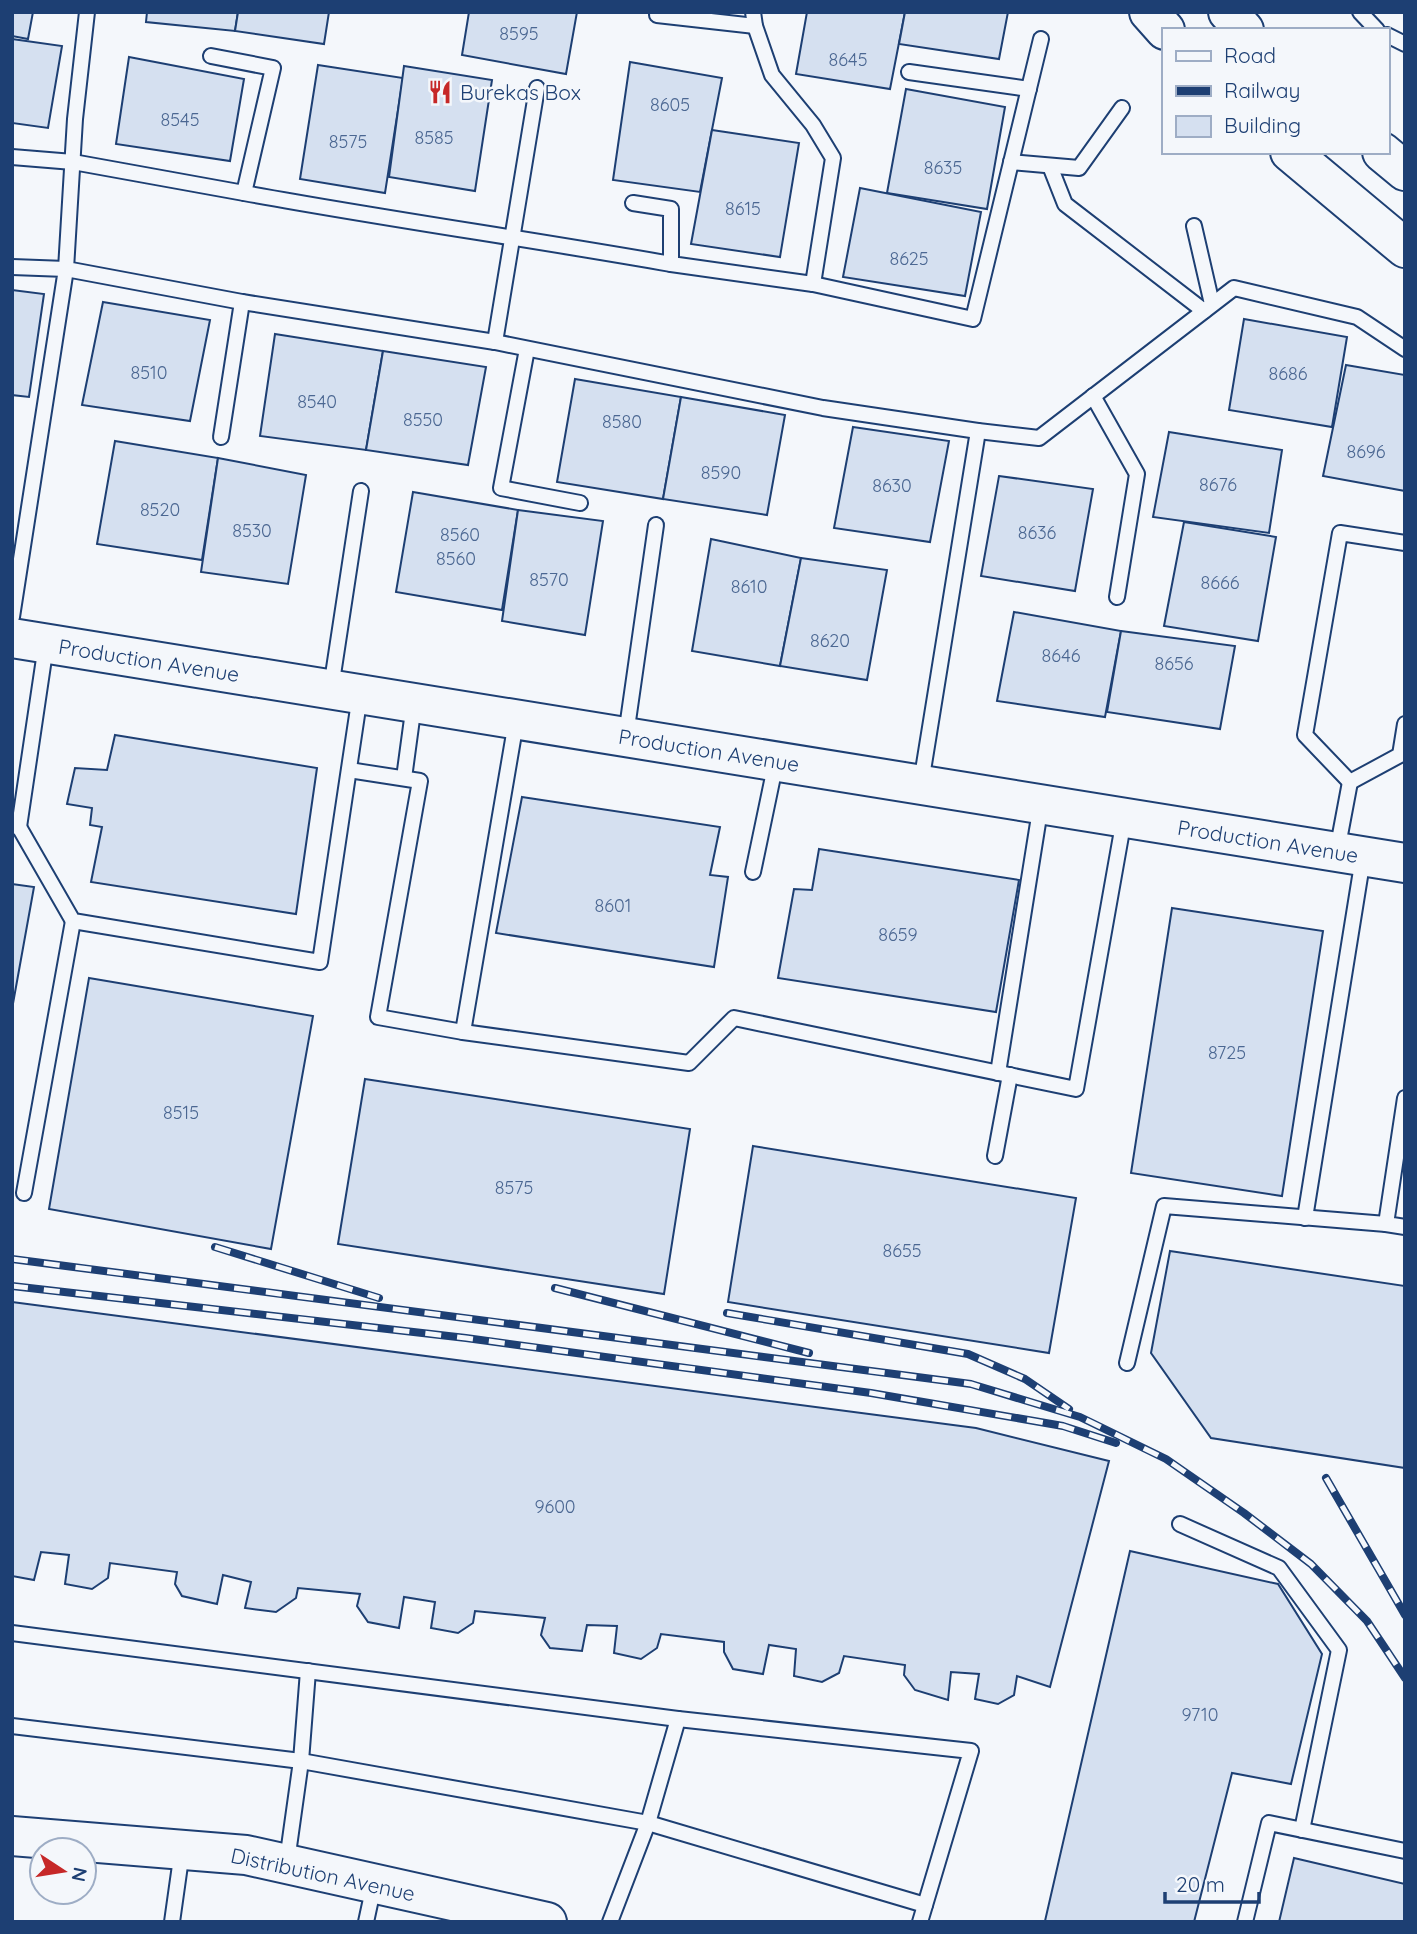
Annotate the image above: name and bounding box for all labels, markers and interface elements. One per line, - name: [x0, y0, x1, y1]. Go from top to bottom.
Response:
- house number: 8595: [499, 22, 539, 45]
- legend: [1162, 28, 1389, 154]
- text: Road: [1224, 42, 1276, 68]
- house number: 8645: [828, 48, 868, 71]
- text: Railway: [1224, 77, 1300, 103]
- restaurant icon: Burekas Box: [426, 78, 454, 106]
- place label: Burekas Box: [460, 79, 581, 105]
- house number: 8605: [650, 93, 690, 116]
- house number: 8545: [161, 108, 199, 131]
- text: Building: [1224, 112, 1301, 138]
- house number: 8585: [414, 126, 454, 149]
- house number: 8575: [329, 130, 367, 153]
- house number: 8635: [924, 156, 962, 179]
- house number: 8615: [725, 197, 761, 220]
- house number: 8625: [889, 247, 929, 270]
- house number: 8510: [131, 361, 167, 384]
- house number: 8686: [1269, 362, 1308, 385]
- house number: 8540: [297, 390, 337, 413]
- house number: 8550: [403, 408, 443, 431]
- house number: 8580: [602, 410, 642, 433]
- house number: 8696: [1346, 440, 1386, 463]
- house number: 8590: [701, 461, 741, 484]
- house number: 8676: [1199, 473, 1237, 496]
- house number: 8630: [872, 474, 912, 497]
- house number: 8520: [140, 498, 180, 521]
- house number: 8530: [232, 519, 272, 542]
- house number: 8636: [1018, 521, 1057, 544]
- house number: 8560: [440, 523, 480, 546]
- house number: 8560: [436, 547, 476, 570]
- house number: 8570: [529, 568, 569, 591]
- house number: 8666: [1201, 571, 1240, 594]
- house number: 8610: [731, 575, 767, 598]
- house number: 8620: [810, 629, 850, 652]
- street label: Production Avenue: [57, 633, 241, 687]
- house number: 8646: [1042, 644, 1081, 667]
- house number: 8656: [1155, 652, 1194, 675]
- street label: Production Avenue: [617, 723, 801, 777]
- street label: Production Avenue: [1176, 814, 1360, 868]
- house number: 8601: [595, 894, 631, 917]
- house number: 8659: [878, 923, 918, 946]
- house number: 8725: [1208, 1041, 1246, 1064]
- house number: 8515: [163, 1101, 199, 1124]
- house number: 8575: [495, 1176, 533, 1199]
- house number: 8655: [882, 1239, 922, 1262]
- house number: 9600: [534, 1495, 576, 1518]
- house number: 9710: [1182, 1703, 1218, 1726]
- north arrow: [28, 1836, 98, 1906]
- street label: Distribution Avenue: [228, 1842, 418, 1906]
- scale bar: [1165, 1860, 1260, 1904]
- text: N: [66, 1865, 93, 1884]
- text: 20 m: [1176, 1871, 1225, 1897]

